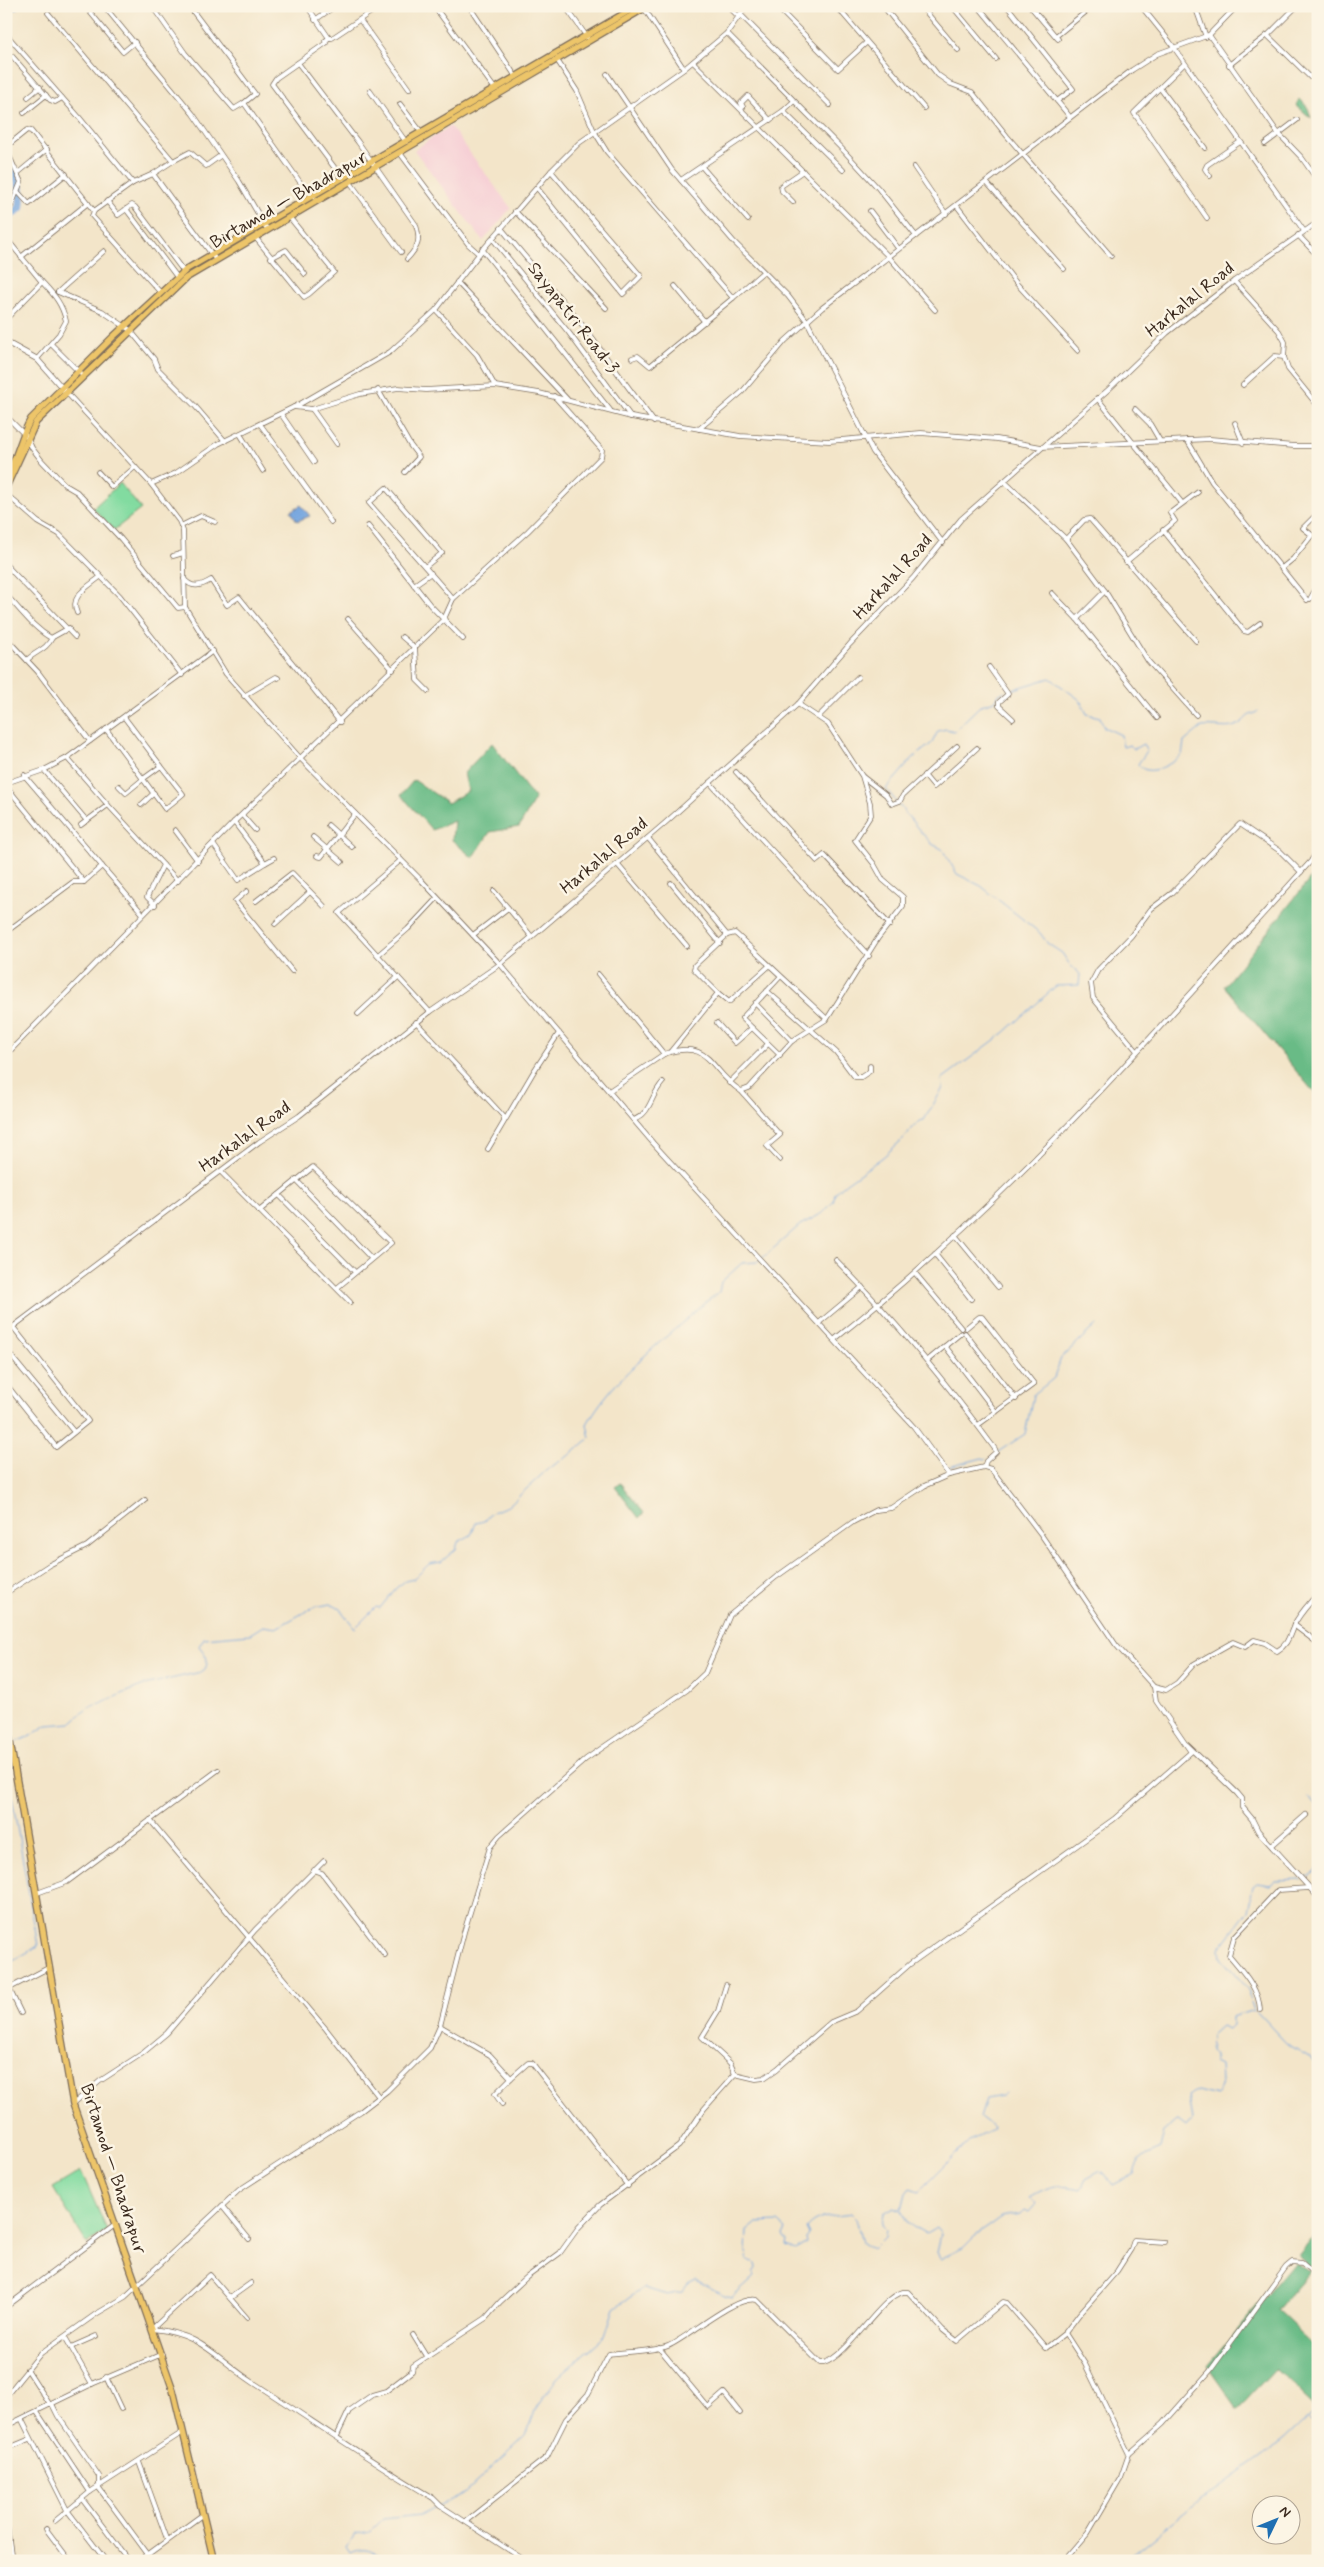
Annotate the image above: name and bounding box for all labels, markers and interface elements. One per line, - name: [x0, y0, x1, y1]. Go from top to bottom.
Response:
- street label: Birtamod — Bhadrapur: [206, 145, 372, 255]
- street label: Sayapatri Road-3: [522, 257, 624, 379]
- street label: Harkalal Road: [1141, 257, 1239, 343]
- street label: Harkalal Road: [848, 529, 938, 625]
- street label: Harkalal Road: [555, 812, 653, 900]
- street label: Harkalal Road: [194, 1096, 296, 1178]
- street label: Birtamod — Bhadrapur: [74, 2081, 152, 2258]
- north arrow: [1252, 2494, 1302, 2544]
- text: N: [1275, 2502, 1295, 2521]

